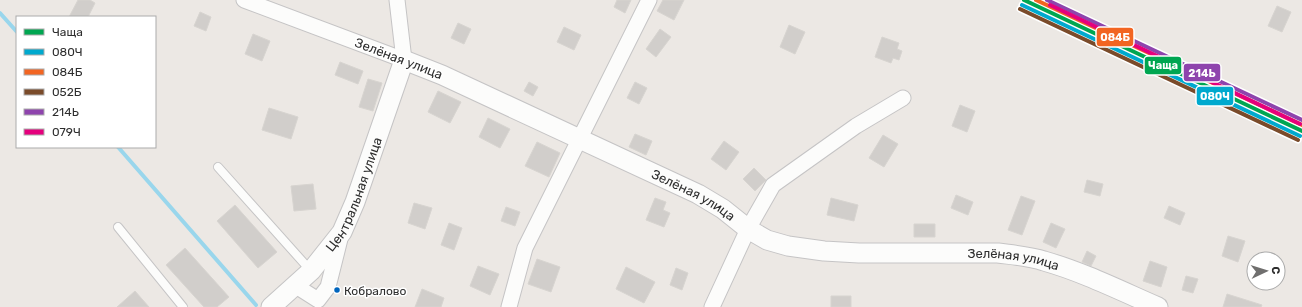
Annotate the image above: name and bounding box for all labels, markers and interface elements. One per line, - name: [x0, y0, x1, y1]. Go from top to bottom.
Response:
- legend: [16, 16, 156, 148]
- text: Чаща: [52, 25, 83, 39]
- line badge: 084Б: [1096, 27, 1134, 47]
- text: 084Б: [1100, 31, 1131, 44]
- street label: Зелёная улица: [353, 35, 445, 82]
- text: 080Ч: [52, 45, 83, 59]
- line badge: Чаща: [1144, 56, 1182, 75]
- text: Чаща: [1148, 59, 1178, 72]
- line badge: 214Ь: [1183, 63, 1221, 82]
- text: 084Б: [52, 65, 83, 79]
- text: 214Ь: [1188, 67, 1216, 80]
- text: 052Б: [52, 85, 82, 99]
- line badge: 080Ч: [1196, 86, 1234, 106]
- text: 080Ч: [1200, 90, 1230, 103]
- text: 214Ь: [52, 105, 79, 119]
- text: 079Ч: [52, 125, 81, 139]
- street label: Центральная улица: [323, 135, 385, 254]
- street label: Зелёная улица: [649, 166, 738, 224]
- street label: Зелёная улица: [967, 246, 1061, 273]
- north arrow: [1246, 251, 1286, 291]
- text: С: [1269, 266, 1282, 275]
- place label: Кобралово: [344, 284, 407, 298]
- marker: Кобралово: [332, 285, 342, 295]

